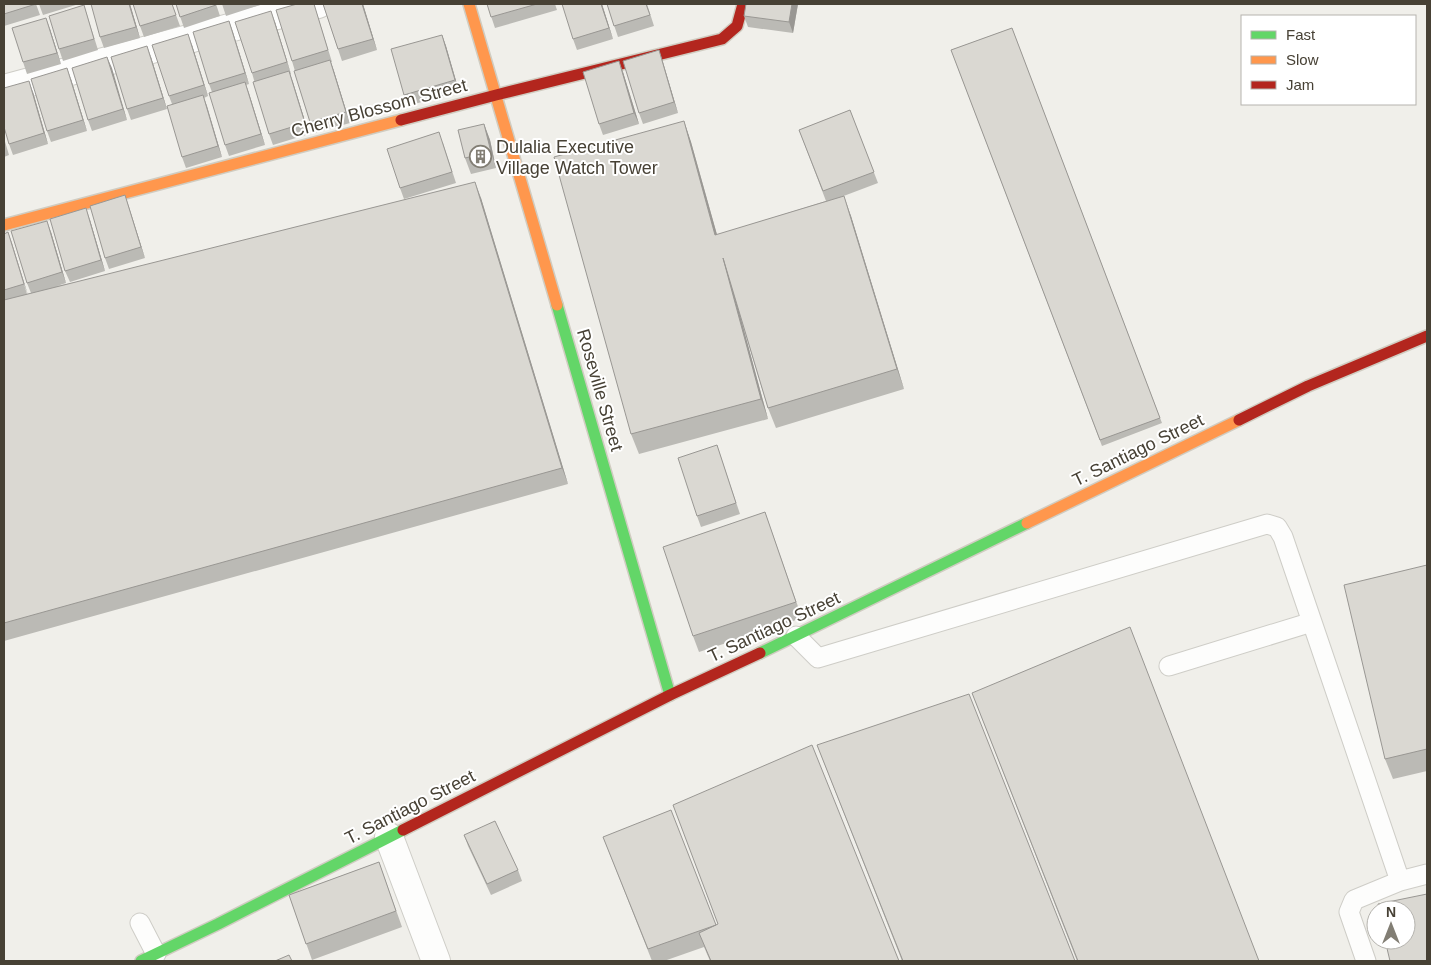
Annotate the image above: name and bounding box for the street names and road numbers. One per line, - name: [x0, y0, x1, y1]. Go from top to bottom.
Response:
- street label: Cherry Blossom Street: [289, 75, 469, 141]
- street label: Roseville Street: [573, 327, 627, 453]
- street label: T. Santiago Street: [1069, 410, 1207, 490]
- street label: T. Santiago Street: [705, 588, 843, 666]
- street label: T. Santiago Street: [342, 766, 478, 848]

